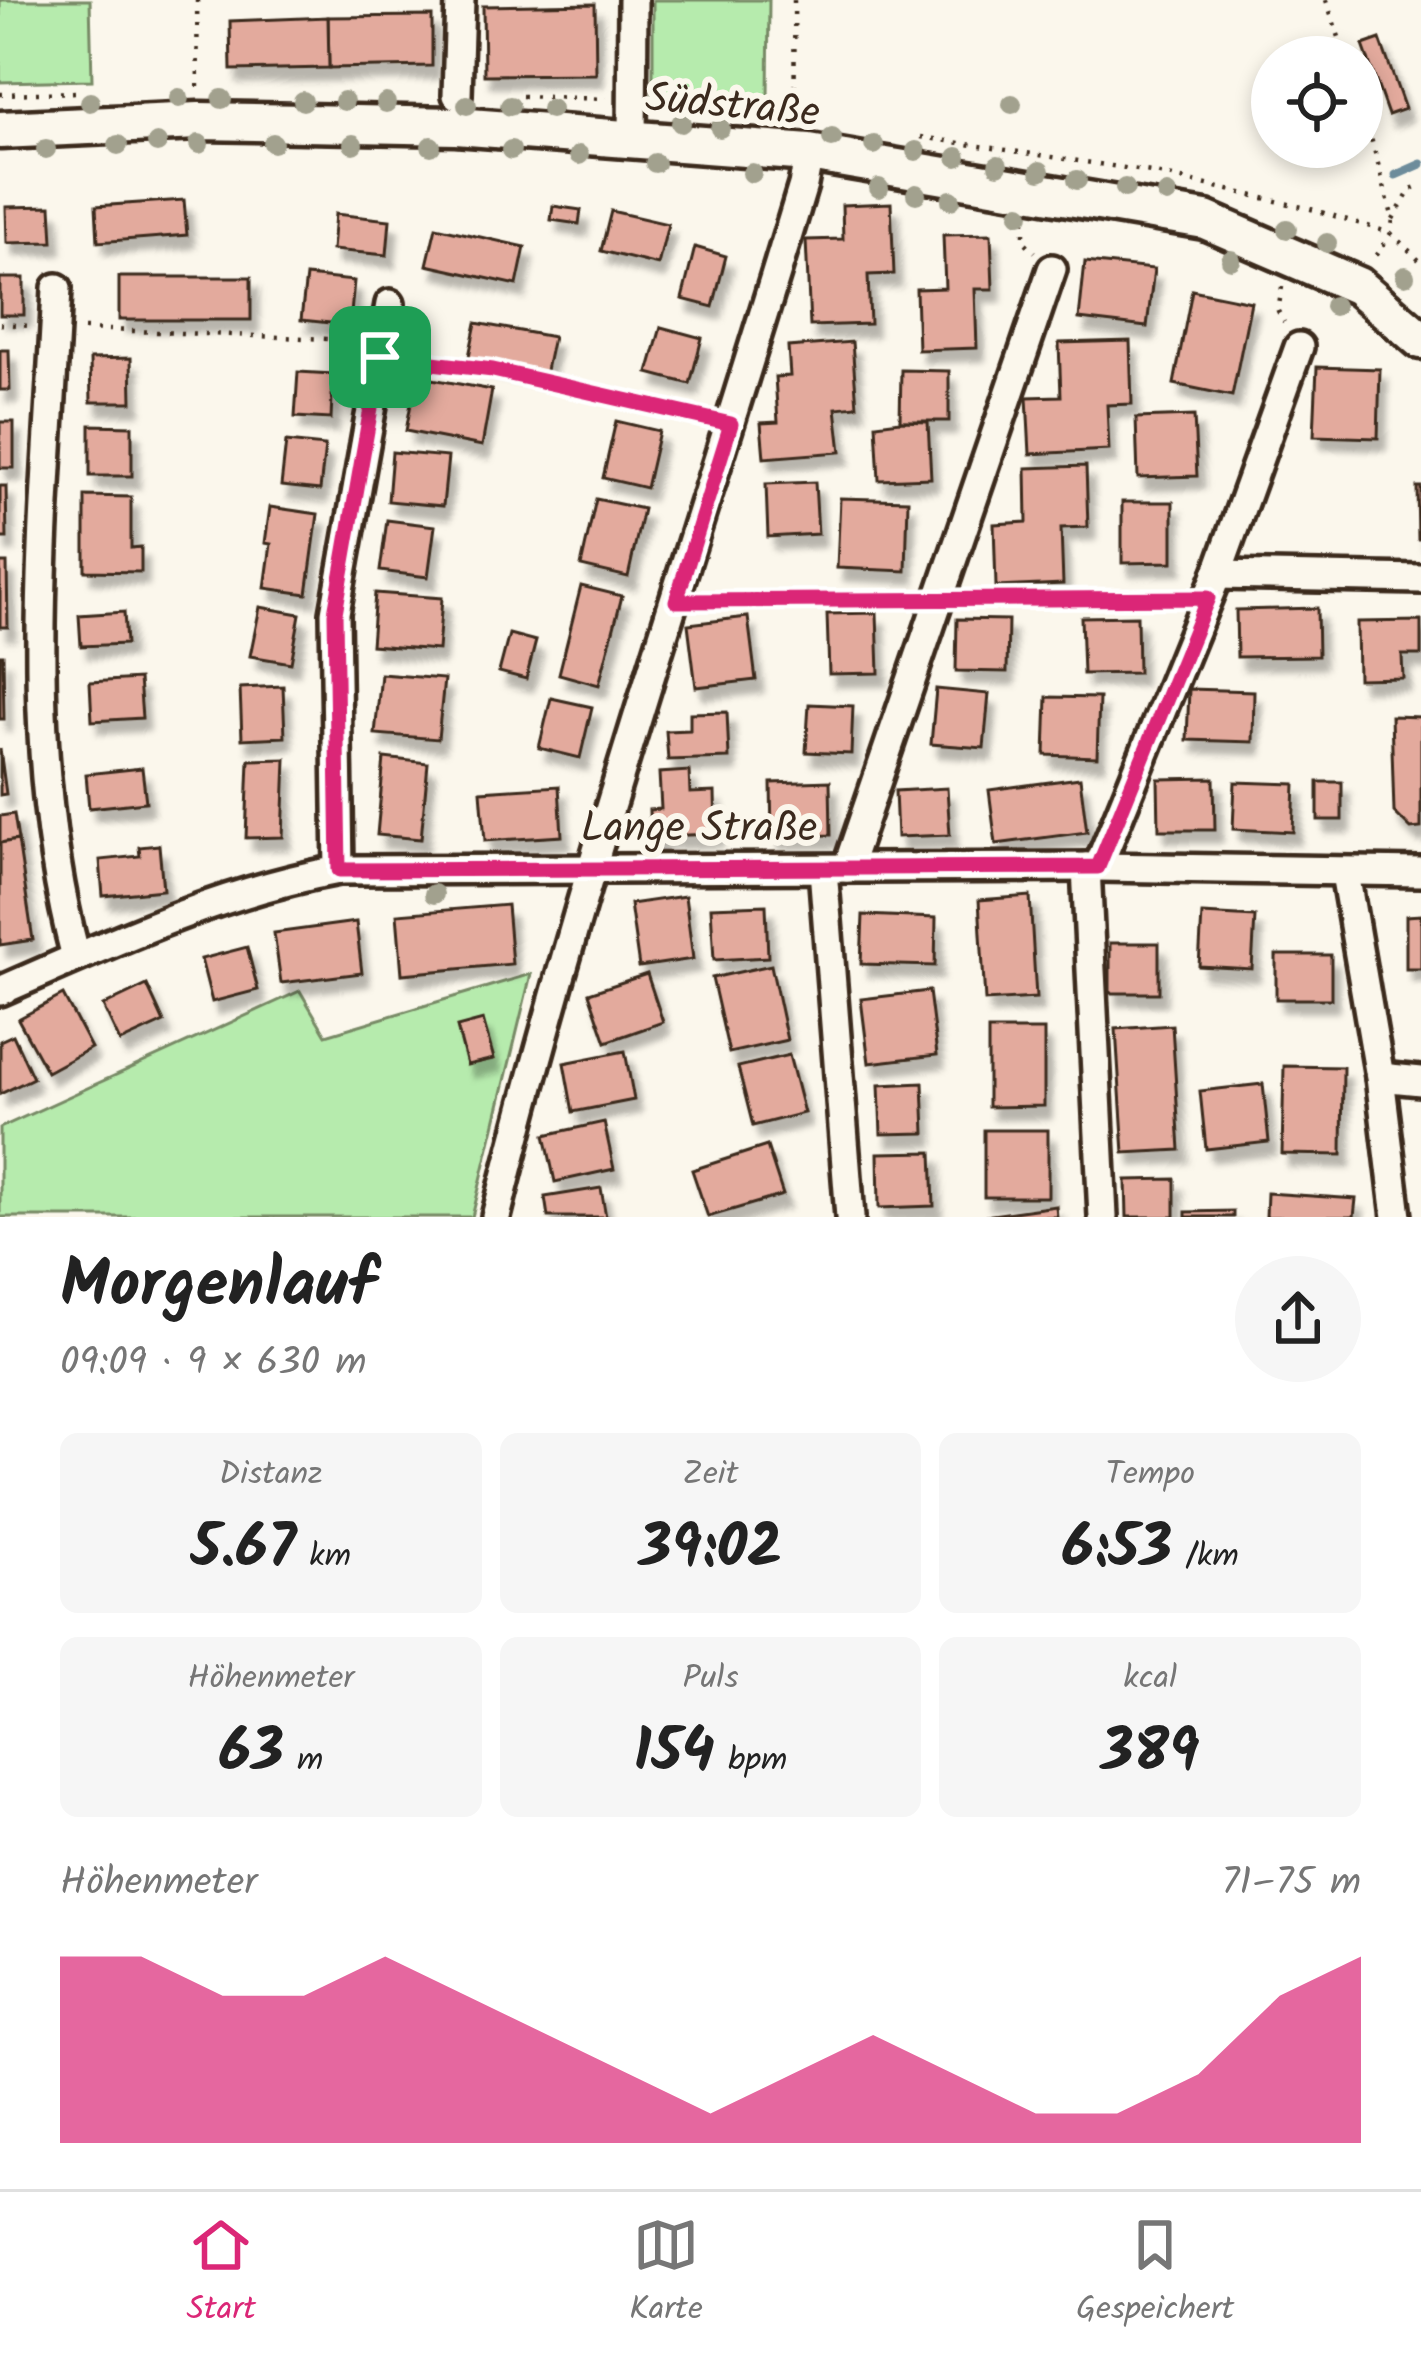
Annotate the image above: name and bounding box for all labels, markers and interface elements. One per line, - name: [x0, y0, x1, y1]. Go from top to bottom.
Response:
- map controls: [1251, 36, 1383, 168]
- button: locate: [1251, 36, 1383, 168]
- street label: Südstraße: [643, 66, 823, 147]
- pin: [329, 306, 431, 408]
- icon: arrive: [347, 324, 413, 390]
- street label: Lange Straße: [581, 796, 817, 863]
- text: Morgenlauf: [60, 1235, 376, 1340]
- button: share: [1235, 1256, 1361, 1382]
- text: 09:09 · 9 × 630 m: [60, 1333, 367, 1395]
- text: Distanz: [219, 1449, 323, 1502]
- text: Zeit: [683, 1449, 738, 1502]
- text: Tempo: [1105, 1449, 1195, 1502]
- text: 5.67: [191, 1502, 296, 1598]
- text: 39:02: [639, 1502, 782, 1598]
- text: 6:53: [1062, 1502, 1172, 1598]
- text: km: [296, 1531, 351, 1584]
- text: /km: [1172, 1531, 1239, 1584]
- text: Höhenmeter: [187, 1653, 354, 1706]
- text: Puls: [683, 1653, 738, 1706]
- text: kcal: [1123, 1653, 1177, 1706]
- text: 63: [218, 1706, 284, 1802]
- text: 154: [634, 1706, 715, 1802]
- text: 389: [1101, 1706, 1199, 1802]
- text: m: [284, 1735, 323, 1788]
- text: bpm: [715, 1735, 787, 1788]
- text: Höhenmeter: [60, 1853, 257, 1915]
- text: 71–75 m: [1221, 1853, 1361, 1915]
- tab: Start: [187, 2212, 256, 2337]
- tab: Karte: [629, 2212, 703, 2337]
- tab: Gespeichert: [1076, 2212, 1234, 2337]

